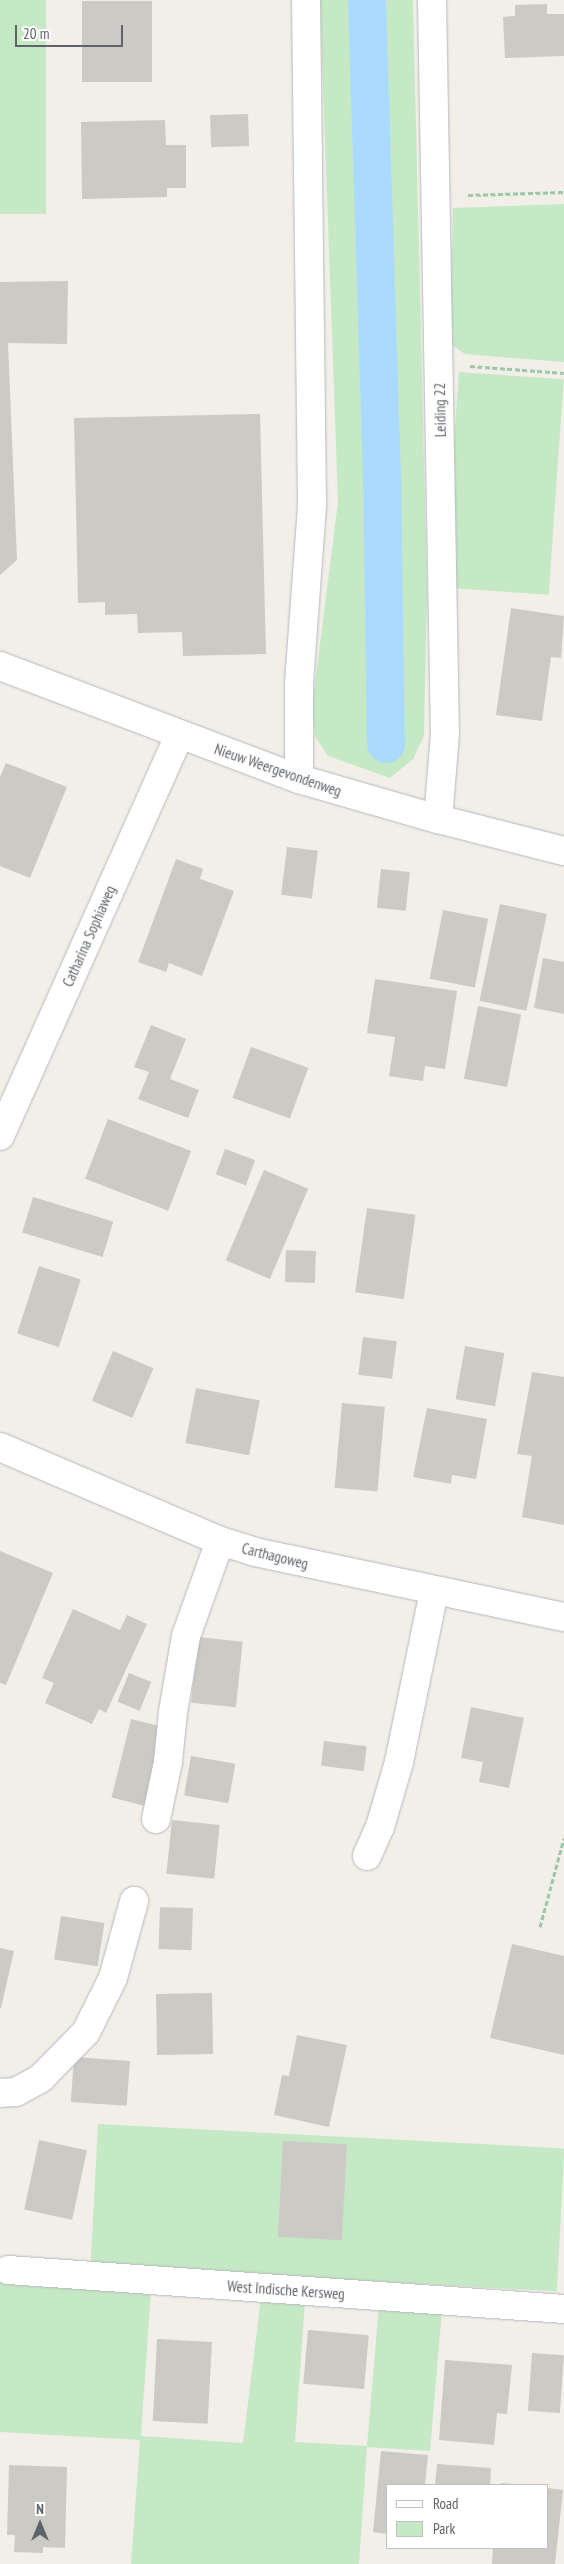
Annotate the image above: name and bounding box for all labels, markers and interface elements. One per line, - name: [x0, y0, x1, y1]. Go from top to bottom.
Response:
- scale bar: [18, 15, 125, 47]
- text: 20 m: [23, 24, 49, 43]
- street label: Leiding 22: [431, 383, 449, 437]
- street label: Nieuw Weergevondenweg: [212, 740, 344, 800]
- street label: Catharina Sophiaweg: [59, 883, 119, 989]
- street label: Carthagoweg: [240, 1539, 310, 1573]
- street label: West Indische Kersweg: [227, 2277, 345, 2303]
- legend: [386, 2484, 549, 2549]
- text: Road: [433, 2494, 459, 2513]
- north arrow: [15, 2499, 65, 2549]
- text: N: [36, 2500, 44, 2518]
- text: Park: [433, 2519, 455, 2538]

